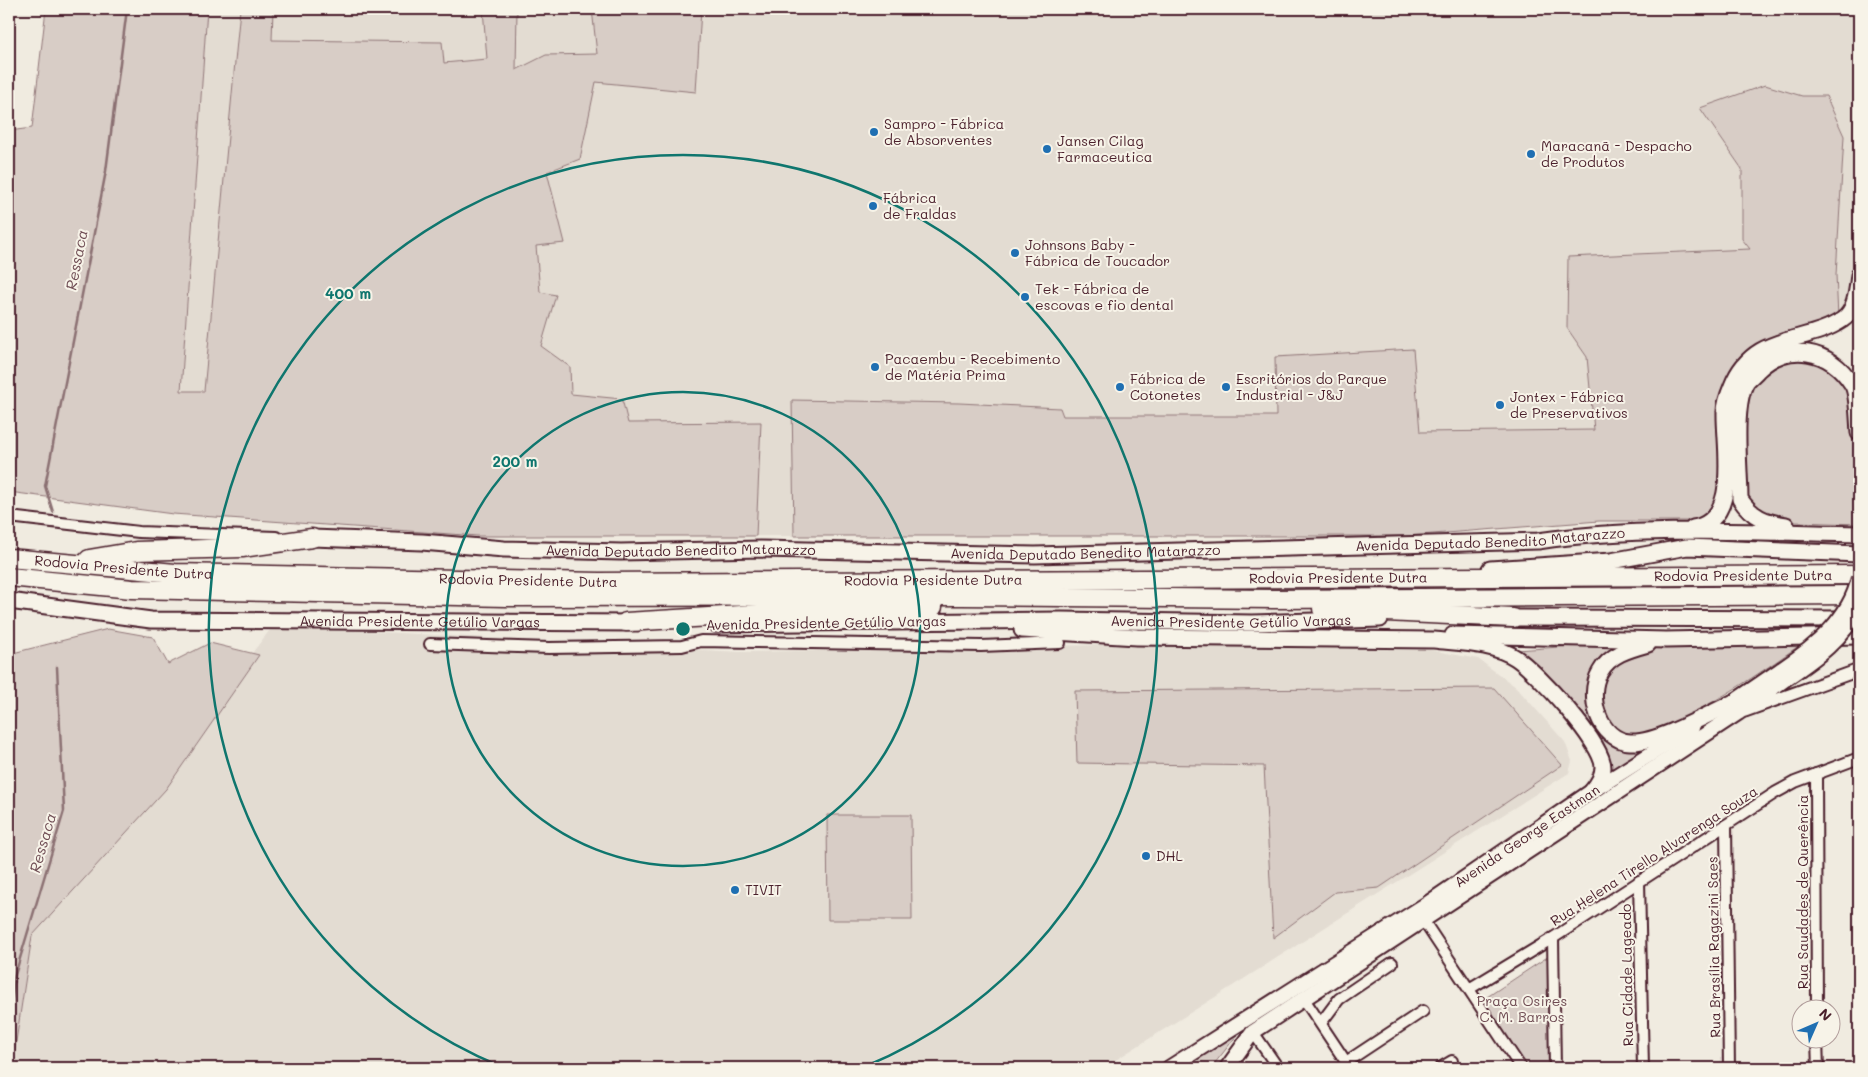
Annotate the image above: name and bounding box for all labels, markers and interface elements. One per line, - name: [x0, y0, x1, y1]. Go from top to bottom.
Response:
- place label: Sampro - Fábrica de Absorventes: [884, 114, 1004, 149]
- marker: Sampro - Fábrica de Absorventes: [868, 126, 880, 138]
- place label: Jansen Cilag Farmaceutica: [1057, 131, 1152, 166]
- place label: Maracanã - Despacho de Produtos: [1541, 136, 1692, 171]
- marker: Jansen Cilag Farmaceutica: [1041, 143, 1053, 155]
- marker: Maracanã - Despacho de Produtos: [1525, 148, 1537, 160]
- place label: Fábrica de Fraldas: [883, 188, 957, 223]
- marker: Fábrica de Fraldas: [867, 200, 879, 212]
- water label: Ressaca: [60, 228, 92, 292]
- place label: Johnsons Baby - Fábrica de Toucador: [1025, 235, 1170, 270]
- marker: Johnsons Baby - Fábrica de Toucador: [1009, 247, 1021, 259]
- place label: Tek - Fábrica de escovas e fio dental: [1035, 279, 1174, 314]
- text: 400 m: [325, 283, 371, 303]
- marker: Tek - Fábrica de escovas e fio dental: [1019, 291, 1031, 303]
- place label: Pacaembu - Recebimento de Matéria Prima: [885, 349, 1060, 384]
- marker: Pacaembu - Recebimento de Matéria Prima: [869, 361, 881, 373]
- place label: Fábrica de Cotonetes: [1130, 369, 1206, 404]
- place label: Escritórios do Parque Industrial - J&J: [1236, 369, 1387, 404]
- marker: Fábrica de Cotonetes: [1114, 381, 1126, 393]
- marker: Escritórios do Parque Industrial - J&J: [1220, 381, 1232, 393]
- place label: Jontex - Fábrica de Preservativos: [1510, 387, 1628, 422]
- marker: Jontex - Fábrica de Preservativos: [1494, 399, 1506, 411]
- text: 200 m: [493, 451, 538, 471]
- street label: Avenida Deputado Benedito Matarazzo: [1355, 523, 1625, 555]
- street label: Avenida Deputado Benedito Matarazzo: [545, 539, 816, 561]
- street label: Avenida Deputado Benedito Matarazzo: [950, 540, 1221, 564]
- street label: Rodovia Presidente Dutra: [34, 550, 213, 583]
- street label: Rodovia Presidente Dutra: [1654, 565, 1833, 585]
- street label: Rodovia Presidente Dutra: [1249, 567, 1428, 587]
- street label: Rodovia Presidente Dutra: [439, 569, 618, 591]
- street label: Rodovia Presidente Dutra: [844, 570, 1023, 590]
- street label: Avenida Presidente Getúlio Vargas: [1111, 610, 1351, 632]
- street label: Avenida Presidente Getúlio Vargas: [299, 611, 540, 631]
- street label: Avenida Presidente Getúlio Vargas: [706, 611, 946, 634]
- centre of rings: [674, 620, 692, 638]
- street label: Avenida George Eastman: [1450, 780, 1603, 891]
- street label: Rua Helena Tirello Alvarenga Souza: [1546, 781, 1761, 930]
- street label: Rua Saudades de Querência: [1793, 795, 1812, 989]
- water label: Ressaca: [24, 811, 60, 875]
- place label: DHL: [1156, 846, 1184, 865]
- marker: DHL: [1140, 850, 1152, 862]
- street label: Rua Brasília Ragazini Saes: [1702, 856, 1725, 1038]
- place label: TIVIT: [745, 880, 782, 899]
- marker: TIVIT: [729, 884, 741, 896]
- street label: Rua Cidade Lageado: [1616, 904, 1637, 1046]
- park label: Praça Osires C. M. Barros: [1477, 991, 1567, 1026]
- north arrow: [1790, 1000, 1840, 1050]
- text: N: [1815, 1004, 1836, 1025]

